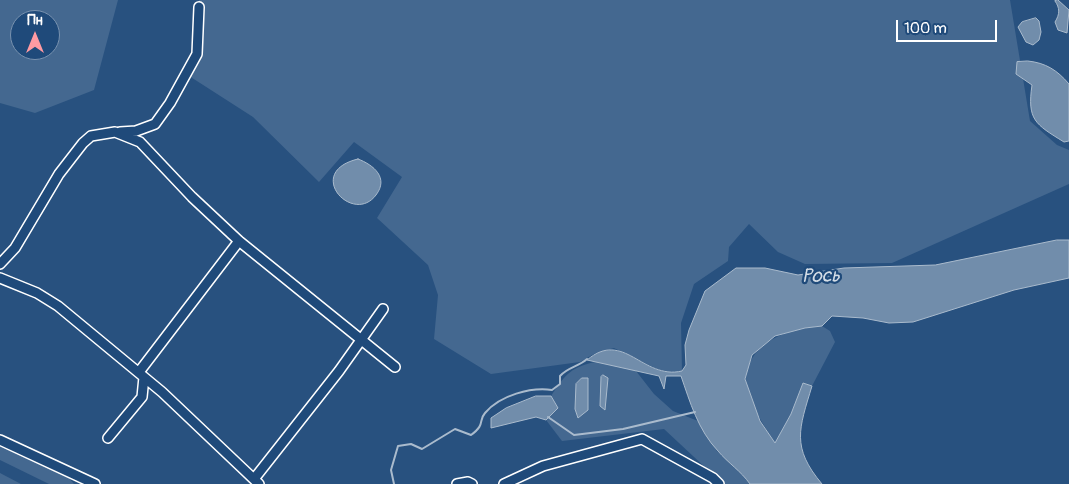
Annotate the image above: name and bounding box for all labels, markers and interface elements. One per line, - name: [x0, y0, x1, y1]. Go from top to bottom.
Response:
- north arrow: [10, 10, 60, 60]
- scale bar: [899, 10, 1000, 42]
- text: Пн: [27, 12, 43, 29]
- text: 100 m: [904, 19, 947, 38]
- water label: Рось: [802, 265, 840, 289]

